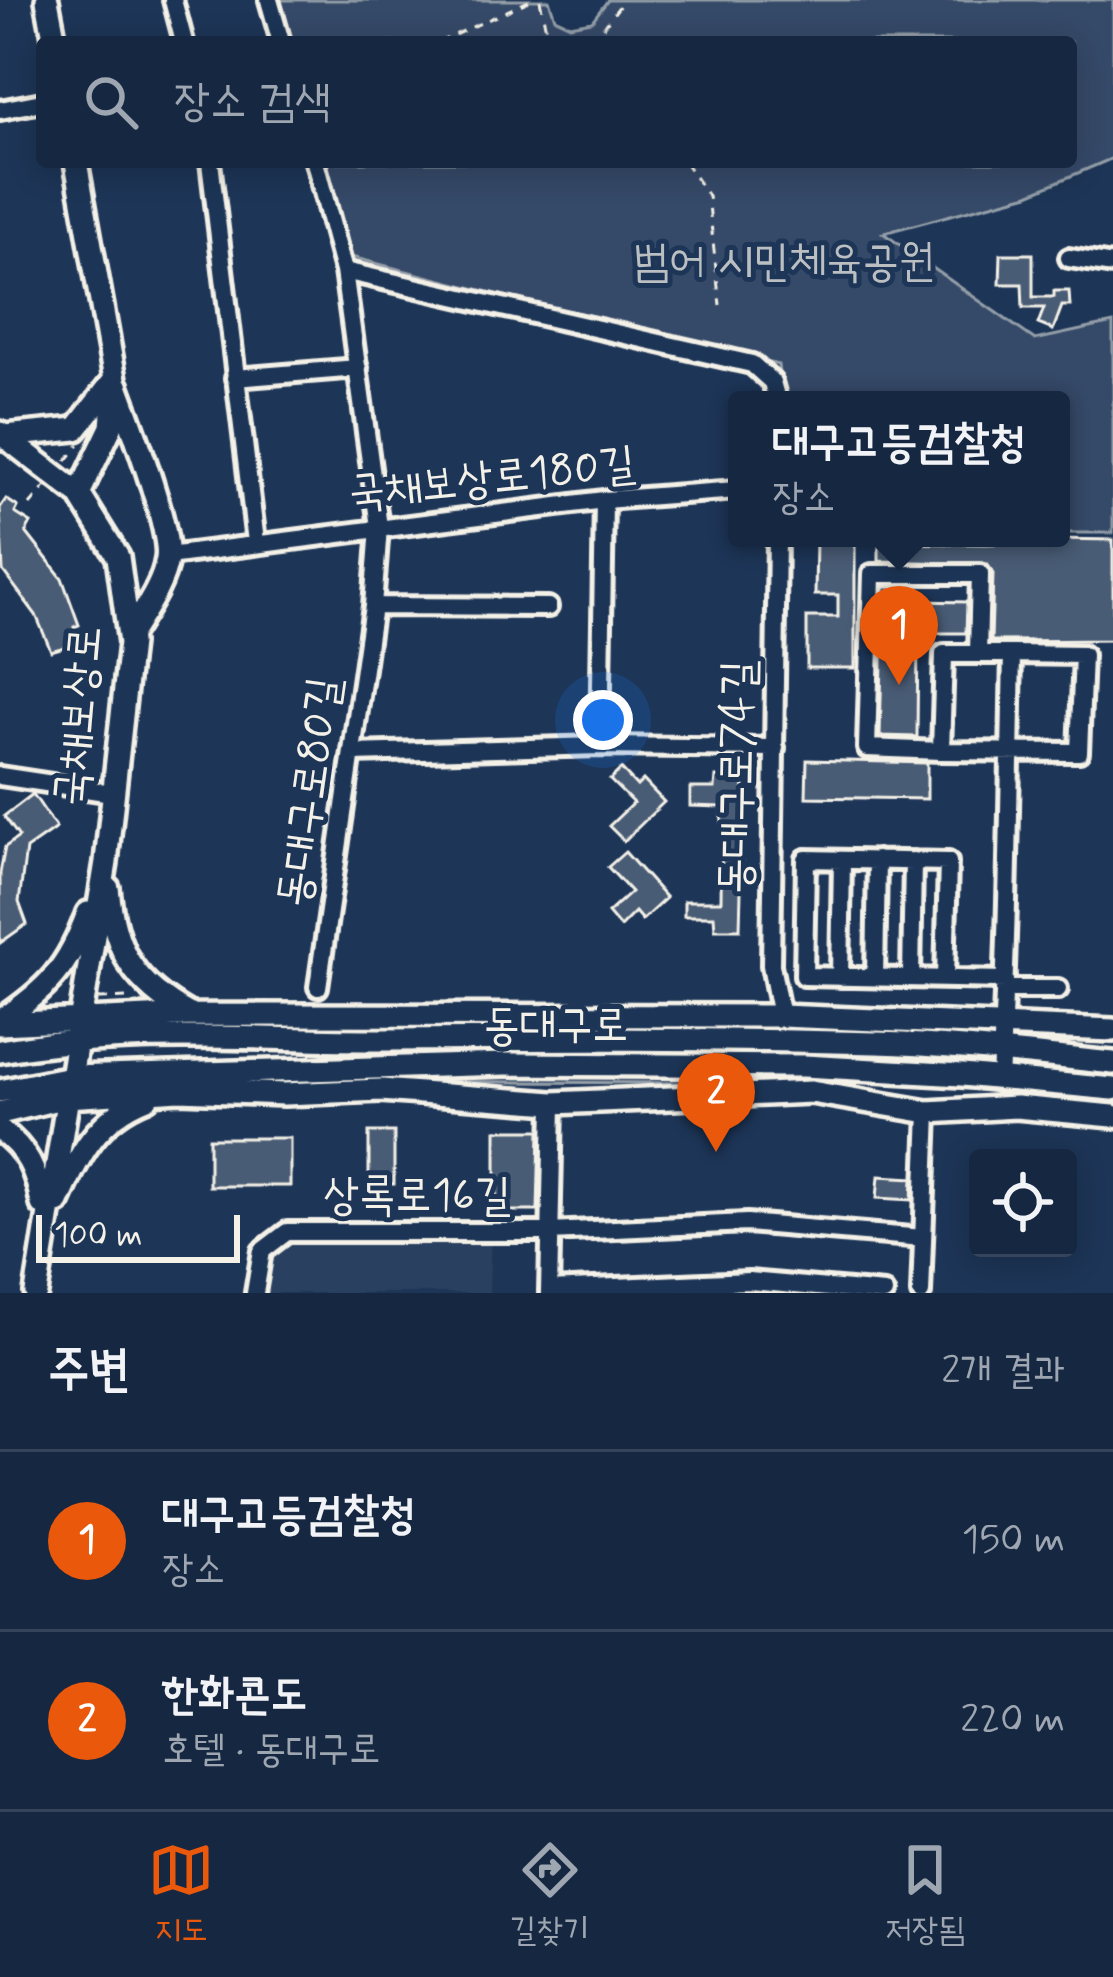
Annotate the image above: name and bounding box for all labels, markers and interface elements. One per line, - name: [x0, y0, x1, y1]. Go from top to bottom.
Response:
- search box: [36, 36, 1077, 168]
- icon: search: [78, 69, 144, 135]
- text: 장소 검색: [174, 73, 331, 132]
- park label: 범어 시민체육공원: [633, 233, 935, 292]
- popup: [728, 391, 1070, 547]
- text: 대구고등검찰청: [772, 414, 1026, 473]
- street label: 국채보상로180길: [346, 435, 638, 523]
- text: 장소: [772, 473, 835, 524]
- pin: 1: [860, 586, 938, 685]
- street label: 국채보상로: [42, 623, 116, 809]
- street label: 동대구로74길: [706, 659, 770, 895]
- street label: 동대구로80길: [265, 673, 355, 911]
- your location: [573, 690, 633, 750]
- street label: 동대구로: [484, 997, 628, 1056]
- pin: 2: [677, 1053, 755, 1152]
- map controls: [969, 1149, 1077, 1257]
- button: locate: [969, 1149, 1077, 1257]
- street label: 상록로16길: [323, 1167, 511, 1226]
- scale bar: [36, 1209, 240, 1262]
- text: 100 m: [54, 1214, 143, 1258]
- text: 주변: [48, 1338, 130, 1404]
- text: 2개 결과: [941, 1346, 1065, 1397]
- text: 대구고등검찰청: [162, 1486, 415, 1545]
- text: 1: [78, 1515, 96, 1566]
- text: 150 m: [962, 1515, 1065, 1566]
- text: 장소: [162, 1545, 225, 1596]
- text: 한화콘도: [162, 1666, 307, 1725]
- text: 2: [77, 1695, 97, 1746]
- text: 220 m: [960, 1695, 1065, 1746]
- text: 호텔 · 동대구로: [162, 1725, 380, 1776]
- tab: 지도: [148, 1837, 214, 1953]
- tab: 길찾기: [510, 1837, 589, 1953]
- tab: 저장됨: [885, 1837, 965, 1953]

